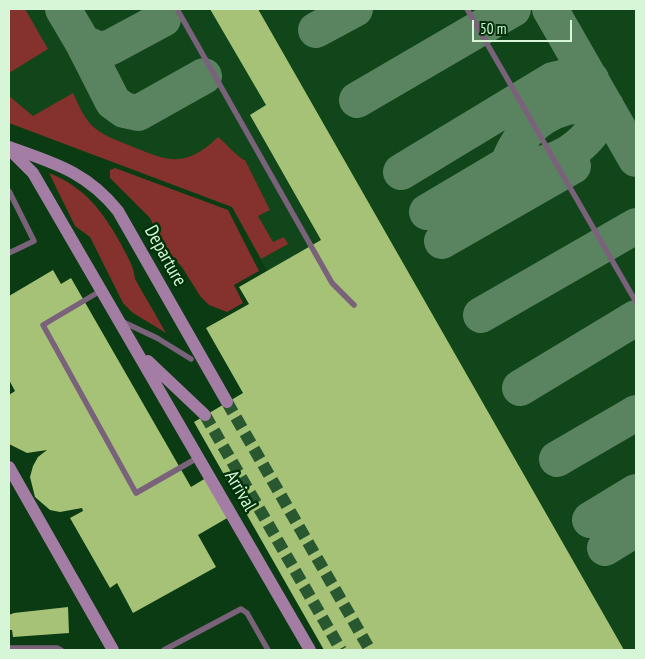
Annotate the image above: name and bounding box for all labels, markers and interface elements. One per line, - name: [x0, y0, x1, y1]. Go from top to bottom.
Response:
- scale bar: [475, 10, 575, 42]
- text: 50 m: [480, 19, 506, 38]
- street label: Departure: [139, 222, 191, 290]
- street label: Arrival: [219, 467, 261, 515]

